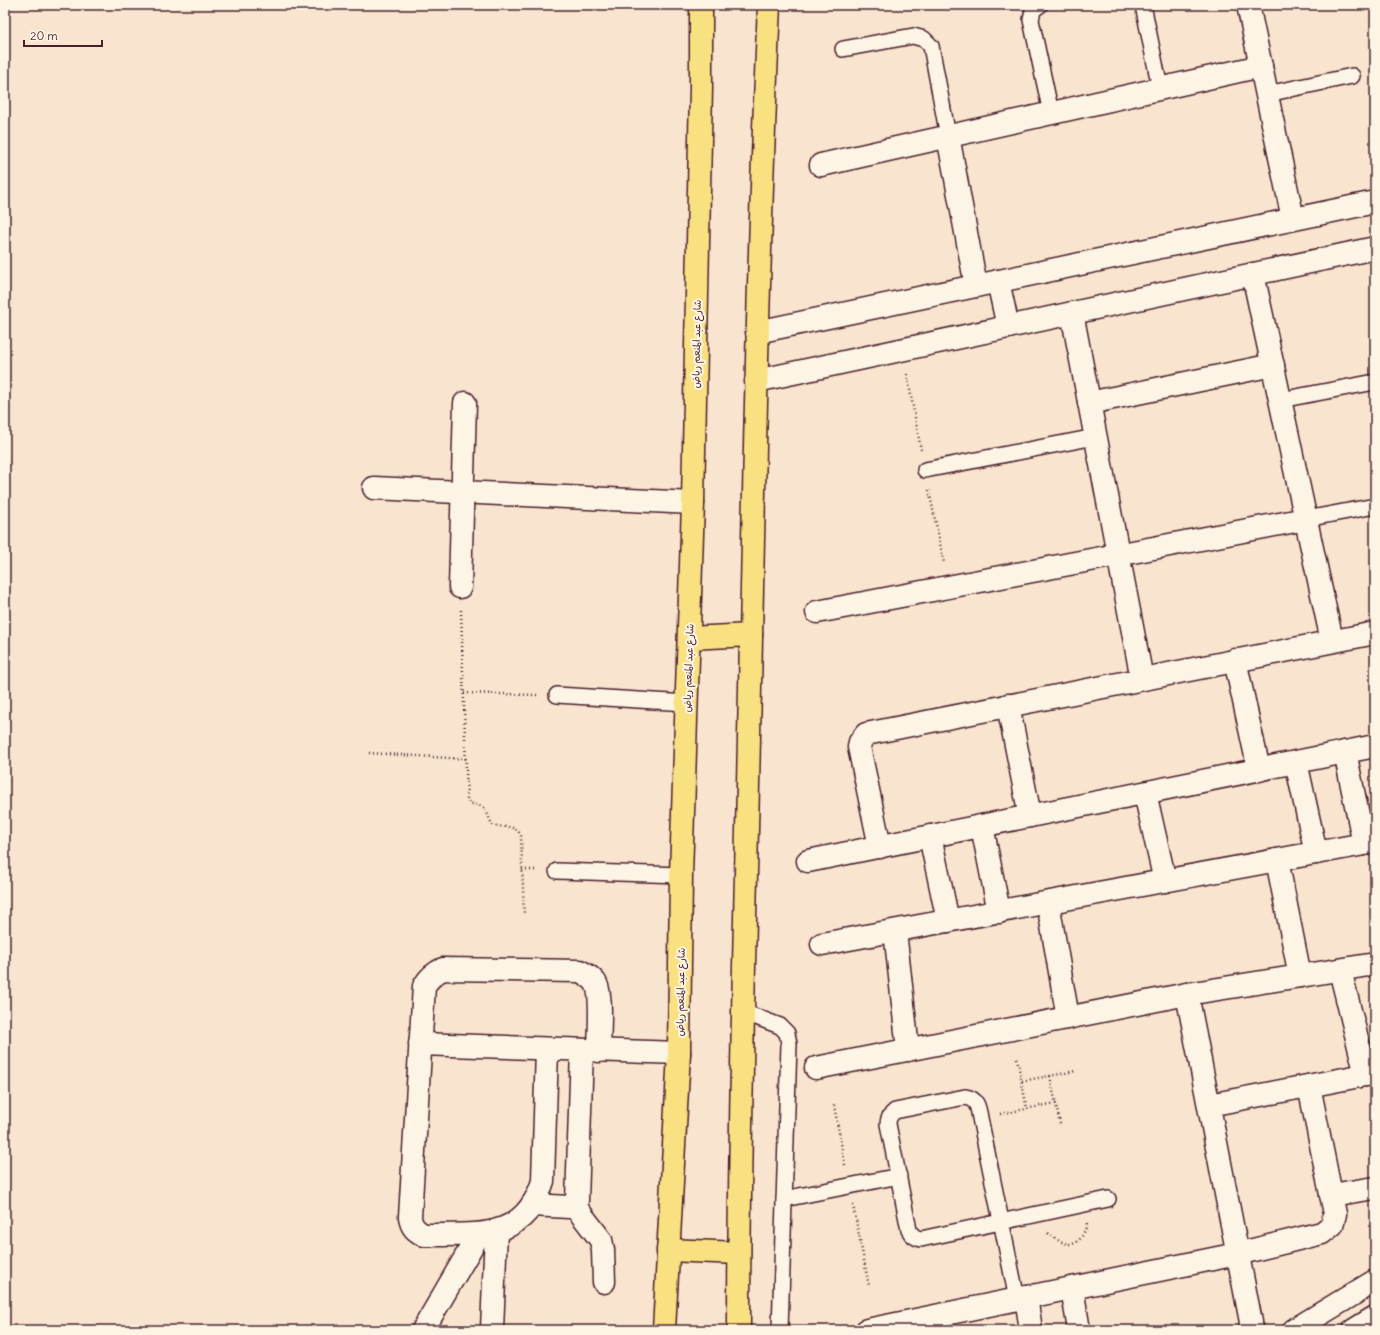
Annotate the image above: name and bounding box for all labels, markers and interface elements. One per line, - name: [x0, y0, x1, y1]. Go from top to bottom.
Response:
- scale bar: [24, 22, 102, 48]
- text: 20 m: [30, 28, 58, 43]
- street label: شارع عبد المنعم رياض: [689, 299, 705, 388]
- street label: شارع عبد المنعم رياض: [680, 623, 698, 713]
- street label: شارع عبد المنعم رياض: [673, 947, 689, 1036]

